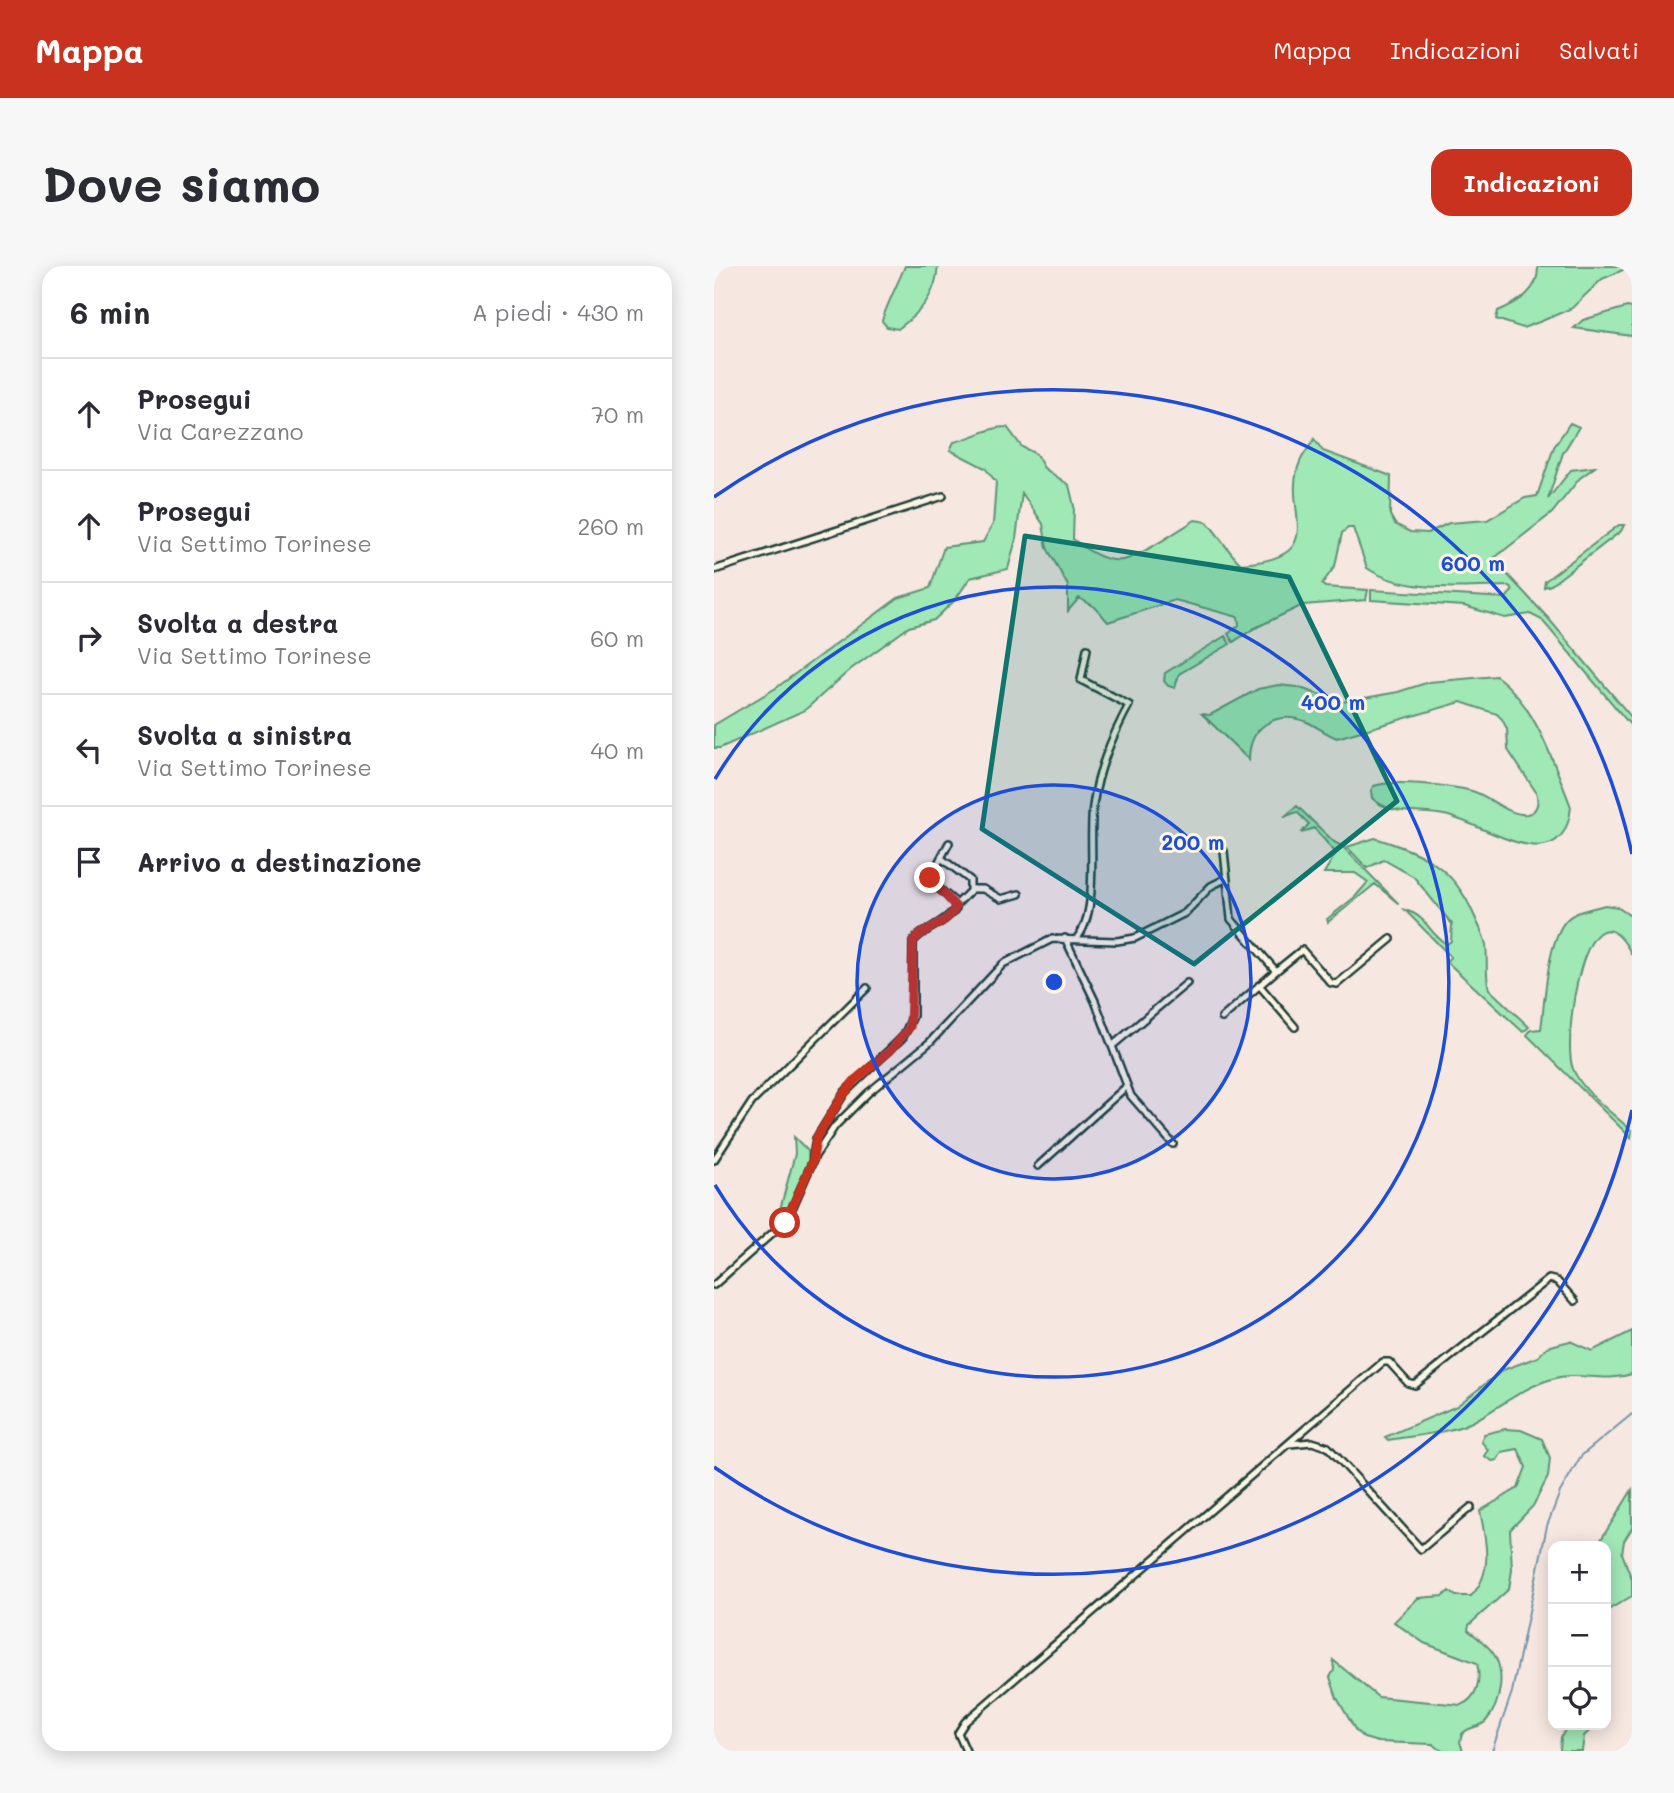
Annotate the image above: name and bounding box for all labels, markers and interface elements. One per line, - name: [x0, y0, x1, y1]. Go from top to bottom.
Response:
- text: Mappa: [35, 28, 144, 71]
- text: Mappa: [1273, 34, 1352, 65]
- text: Indicazioni: [1390, 34, 1521, 65]
- text: Salvati: [1559, 34, 1639, 65]
- button: Indicazioni: [1431, 149, 1632, 216]
- text: Dove siamo: [42, 151, 320, 214]
- text: 6 min: [70, 292, 150, 332]
- text: A piedi · 430 m: [472, 297, 644, 327]
- text: Prosegui: [137, 382, 252, 416]
- icon: ahead: [70, 395, 108, 433]
- text: 70 m: [591, 399, 644, 429]
- text: Via Carezzano: [137, 416, 303, 446]
- text: Prosegui: [137, 494, 252, 528]
- icon: ahead: [70, 507, 108, 545]
- text: 260 m: [577, 511, 644, 541]
- text: Via Settimo Torinese: [137, 528, 372, 558]
- text: 600 m: [1441, 549, 1505, 576]
- text: Svolta a destra: [137, 606, 338, 640]
- icon: right: [70, 619, 108, 657]
- text: 60 m: [590, 623, 644, 653]
- text: Via Settimo Torinese: [137, 640, 372, 670]
- text: 400 m: [1301, 688, 1365, 715]
- text: Svolta a sinistra: [137, 718, 352, 752]
- icon: left: [70, 731, 108, 769]
- text: 40 m: [591, 735, 644, 765]
- text: Via Settimo Torinese: [137, 752, 372, 782]
- text: 200 m: [1162, 828, 1224, 855]
- icon: arrive: [70, 843, 108, 881]
- text: Arrivo a destinazione: [137, 845, 422, 879]
- route end: [914, 862, 945, 893]
- centre of rings: [1042, 970, 1066, 994]
- route start: [769, 1207, 800, 1238]
- map controls: [1548, 1541, 1611, 1730]
- button: +: [1548, 1541, 1611, 1604]
- button: −: [1548, 1604, 1611, 1667]
- button: locate: [1548, 1667, 1611, 1730]

